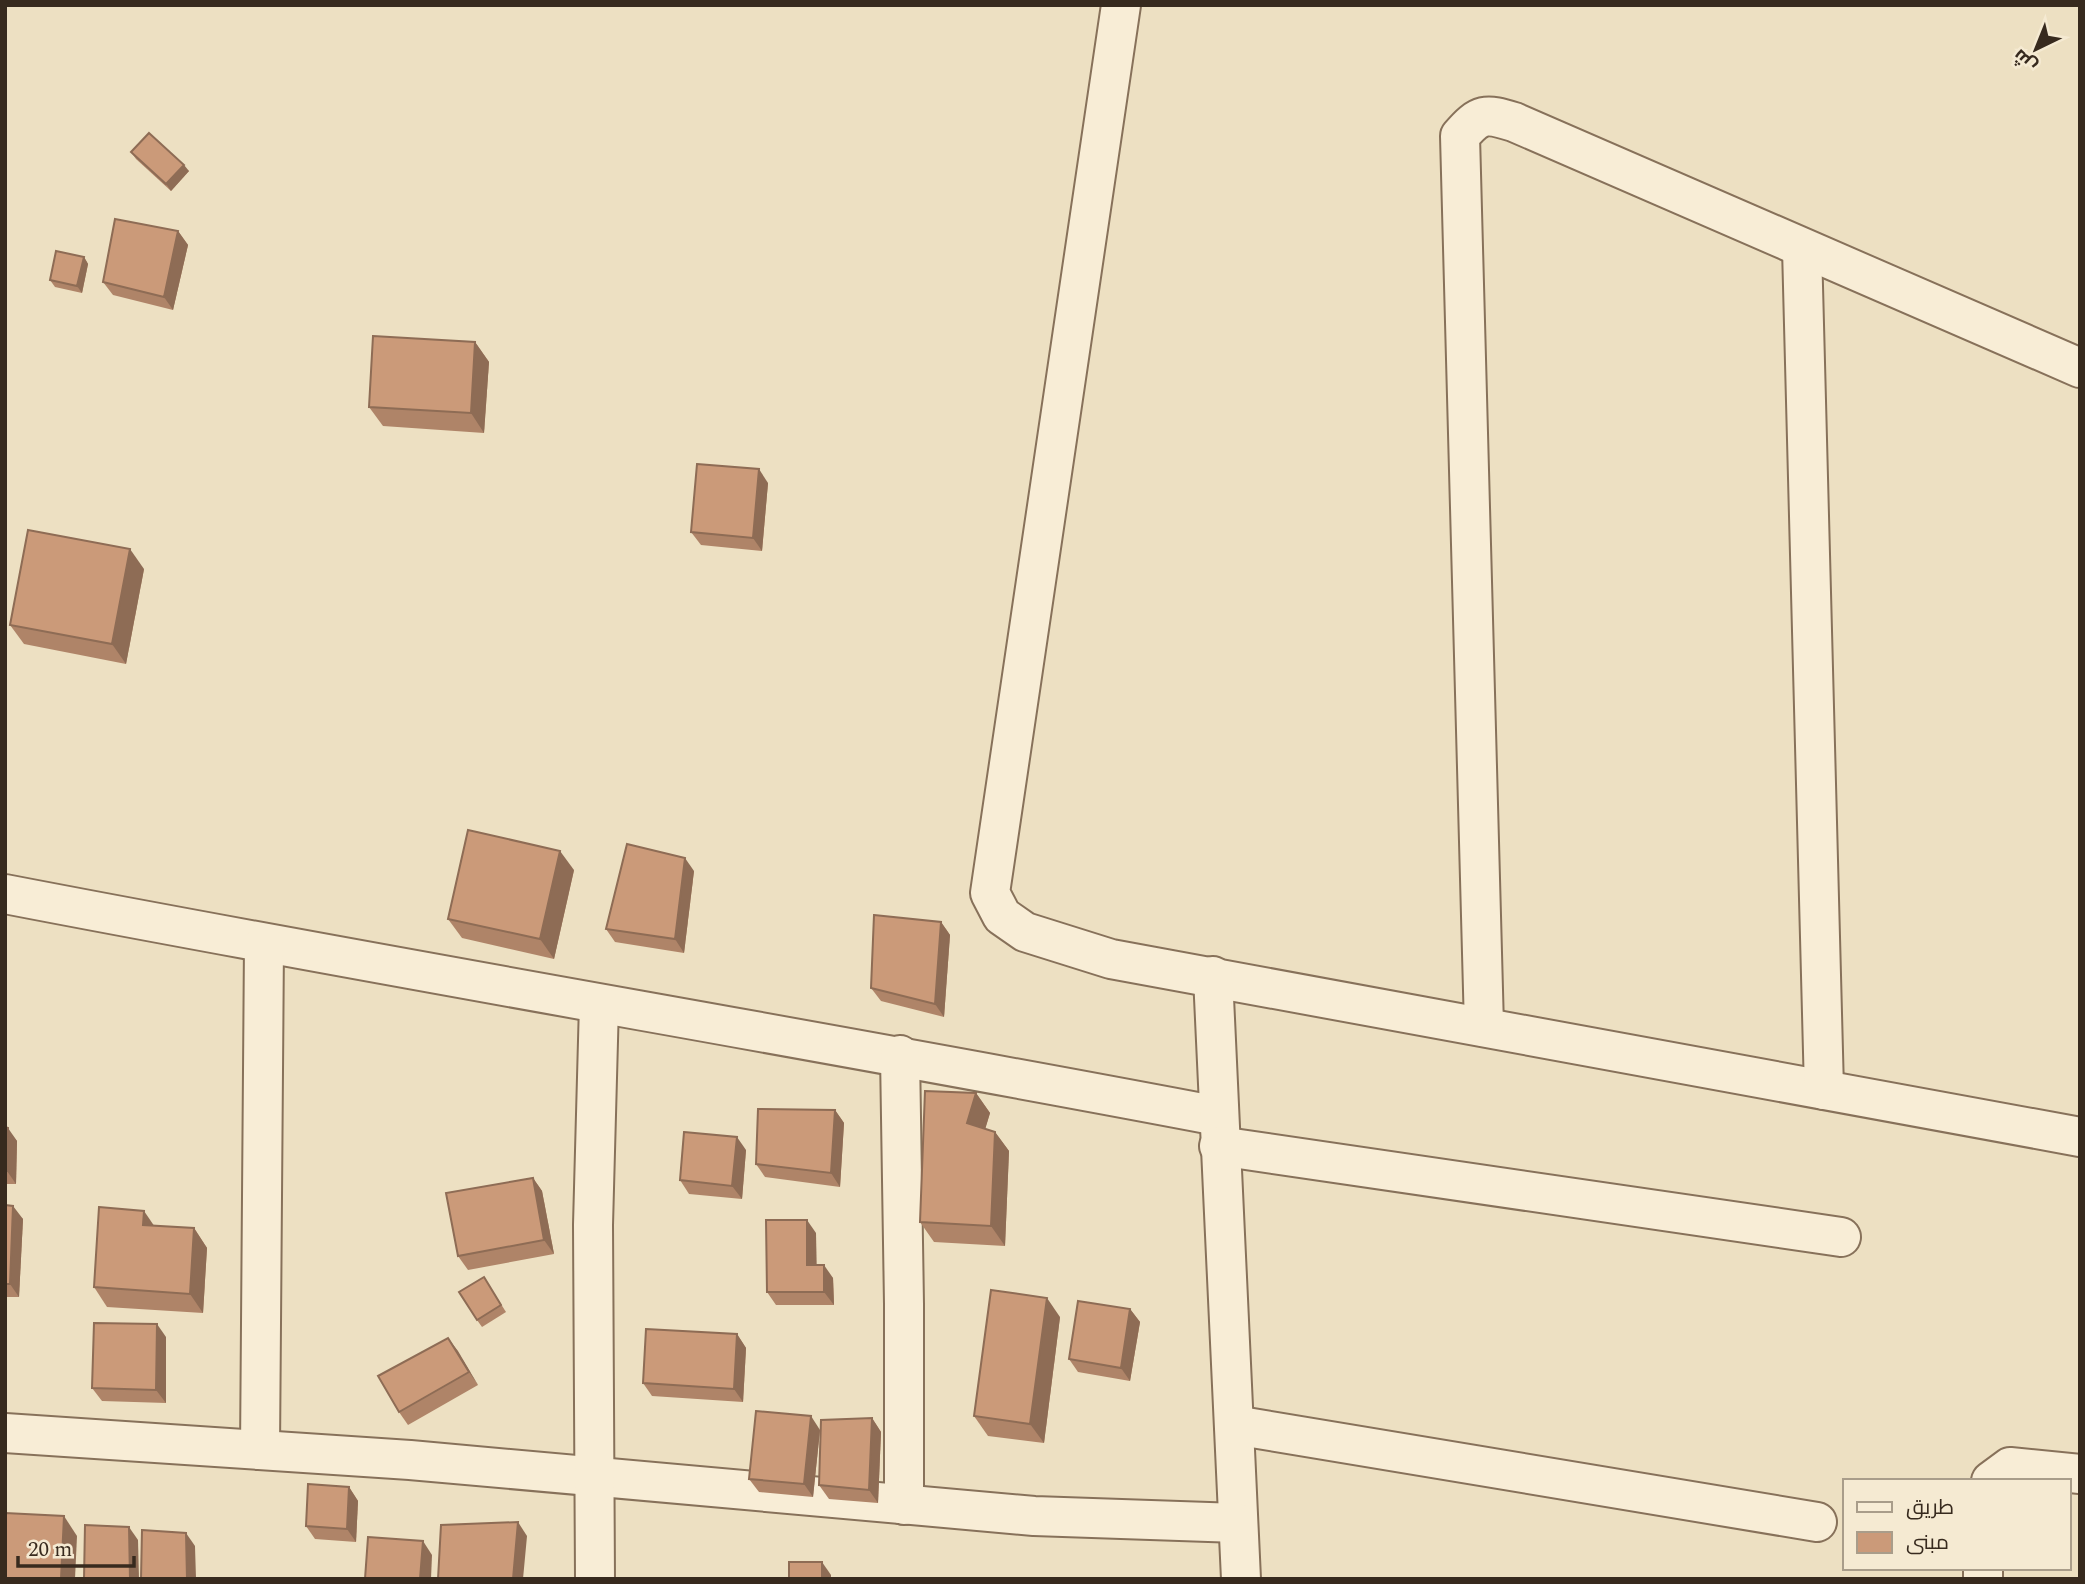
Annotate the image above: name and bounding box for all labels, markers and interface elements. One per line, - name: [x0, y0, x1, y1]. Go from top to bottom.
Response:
- north arrow: [2001, 14, 2071, 84]
- text: ش: [2007, 41, 2044, 79]
- legend: [1843, 1479, 2071, 1570]
- text: طريق: [1906, 1492, 1954, 1524]
- scale bar: [18, 1524, 133, 1568]
- text: مبنى: [1906, 1527, 1949, 1559]
- text: 20 m: [28, 1534, 72, 1566]

